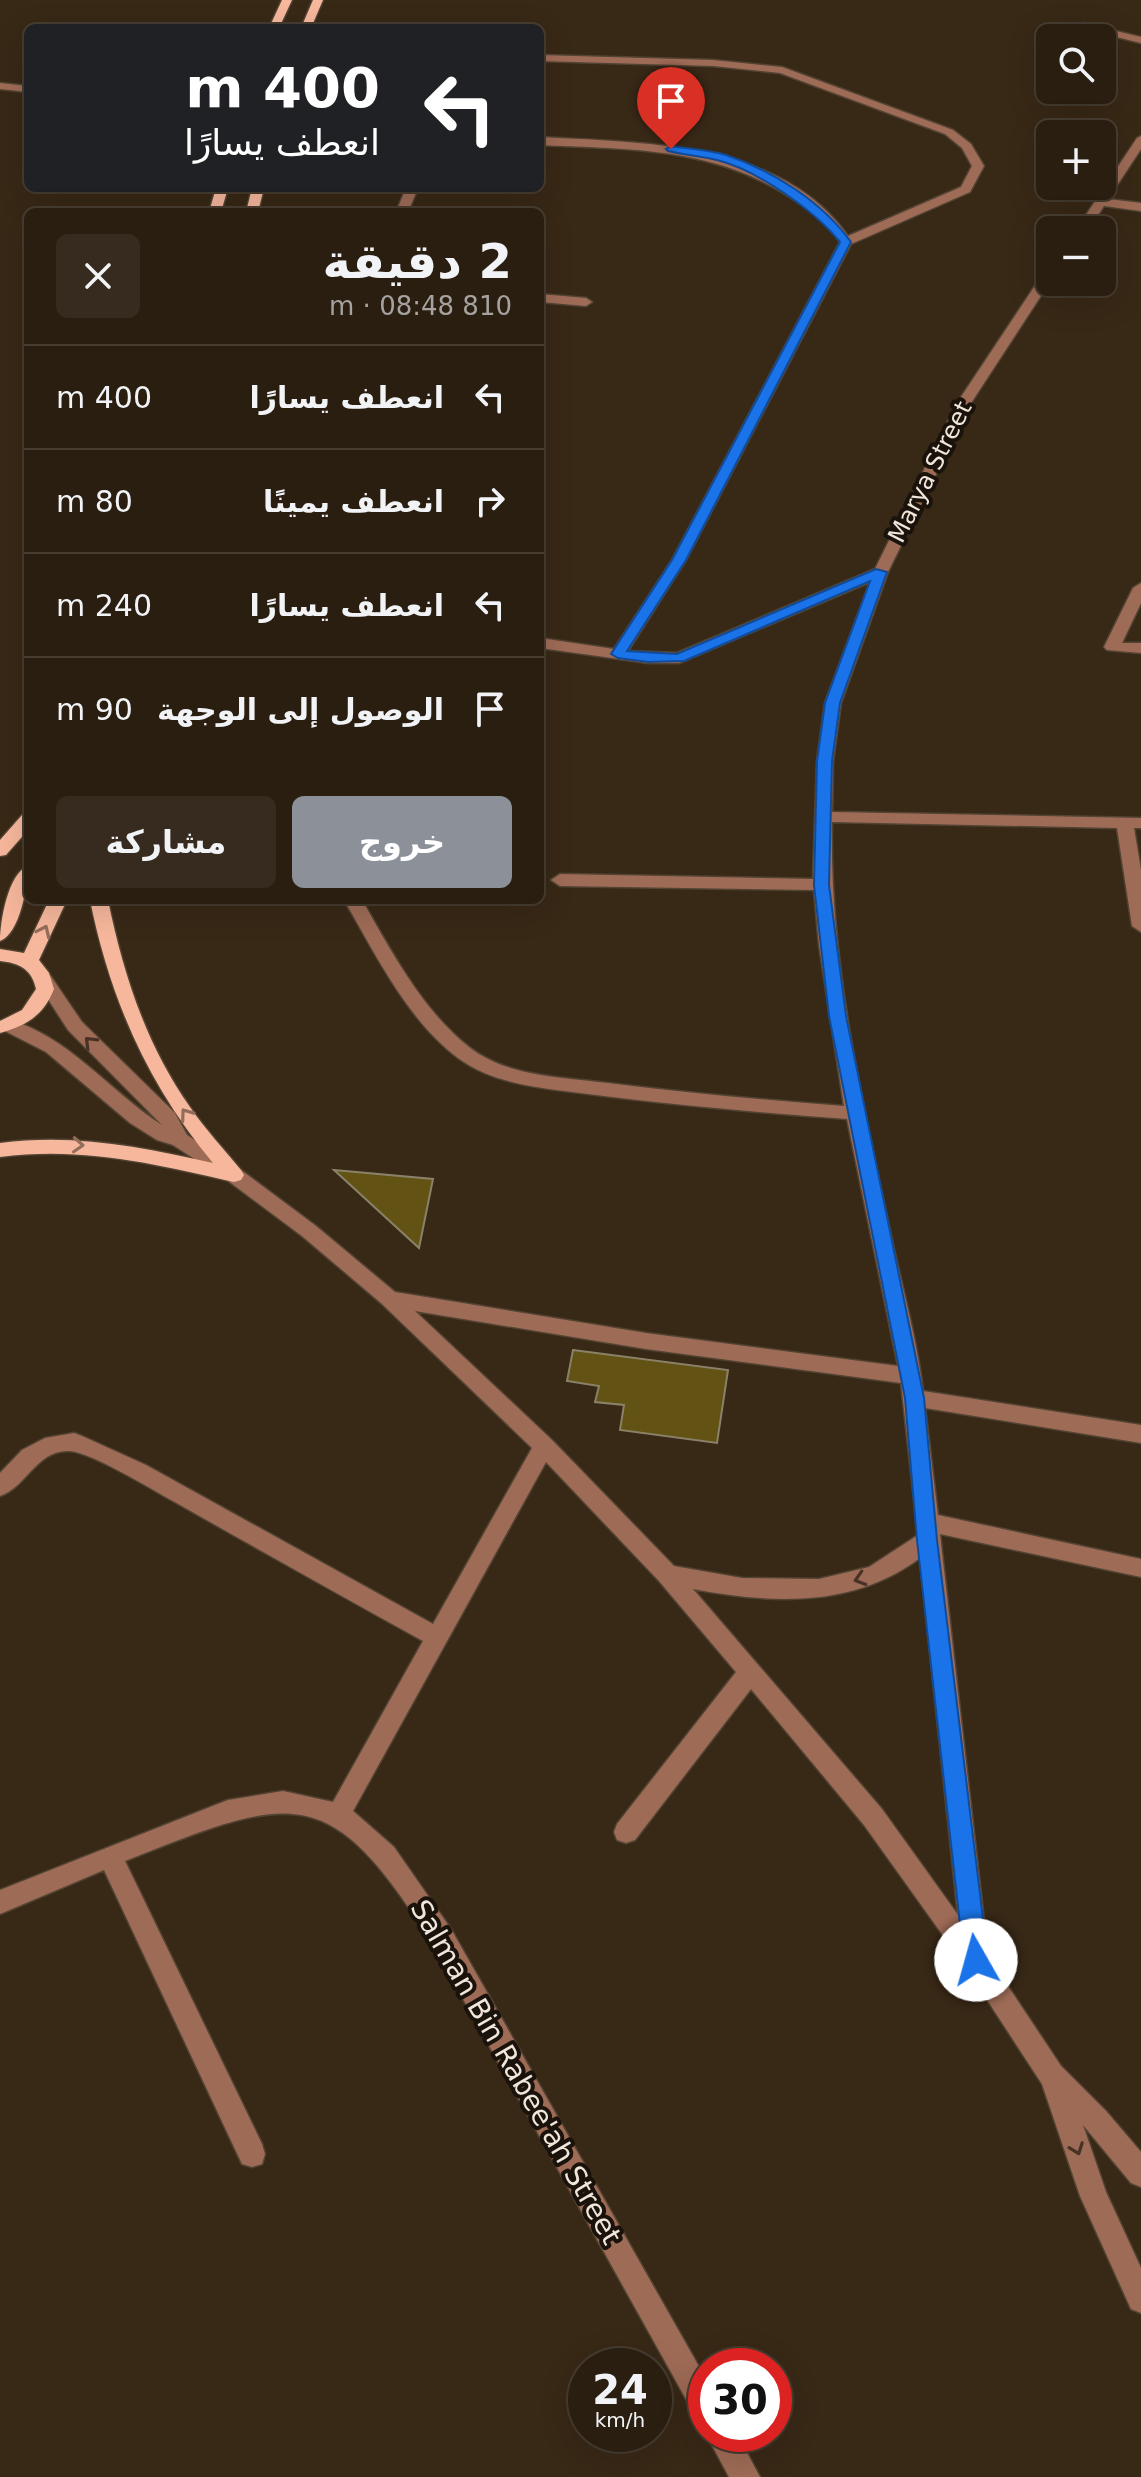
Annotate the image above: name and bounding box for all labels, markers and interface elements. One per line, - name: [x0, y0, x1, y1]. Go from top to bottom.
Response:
- map controls: [1036, 24, 1116, 296]
- button: search: [1036, 24, 1116, 104]
- text: 400 m: [185, 55, 380, 120]
- icon: left: [408, 56, 512, 160]
- pin: [637, 67, 705, 149]
- icon: arrive: [649, 79, 693, 123]
- button: +: [1036, 120, 1116, 200]
- text: انعطف يسارًا: [184, 122, 380, 163]
- button: −: [1036, 216, 1116, 296]
- text: 2 دقيقة: [323, 233, 512, 289]
- button: close: [56, 234, 140, 318]
- text: 810 m · 08:48: [329, 291, 512, 321]
- icon: left: [468, 375, 512, 419]
- text: 400 m: [56, 380, 152, 415]
- text: انعطف يسارًا: [250, 380, 444, 415]
- street label: Marya Street: [882, 397, 978, 547]
- icon: right: [468, 479, 512, 523]
- text: 80 m: [56, 484, 133, 519]
- text: انعطف يمينًا: [263, 484, 444, 519]
- icon: left: [468, 583, 512, 627]
- text: 240 m: [56, 588, 152, 623]
- text: انعطف يسارًا: [250, 588, 444, 623]
- icon: arrive: [468, 687, 512, 731]
- text: 90 m: [56, 692, 133, 727]
- text: الوصول إلى الوجهة: [157, 692, 444, 727]
- button: مشاركة: [56, 796, 276, 888]
- button: خروج: [292, 796, 512, 888]
- one-way arrow: [34, 925, 50, 939]
- one-way arrow: [85, 1037, 99, 1051]
- one-way arrow: [181, 1108, 196, 1123]
- one-way arrow: [72, 1136, 85, 1153]
- one-way arrow: [854, 1570, 867, 1586]
- street label: Salman Bin Rabee'ah Street: [404, 1894, 628, 2250]
- position arrow: [934, 1918, 1018, 2002]
- one-way arrow: [1067, 2141, 1084, 2155]
- speed limit sign: 30: [688, 2348, 792, 2452]
- text: 24: [592, 2367, 648, 2413]
- text: km/h: [595, 2408, 645, 2432]

